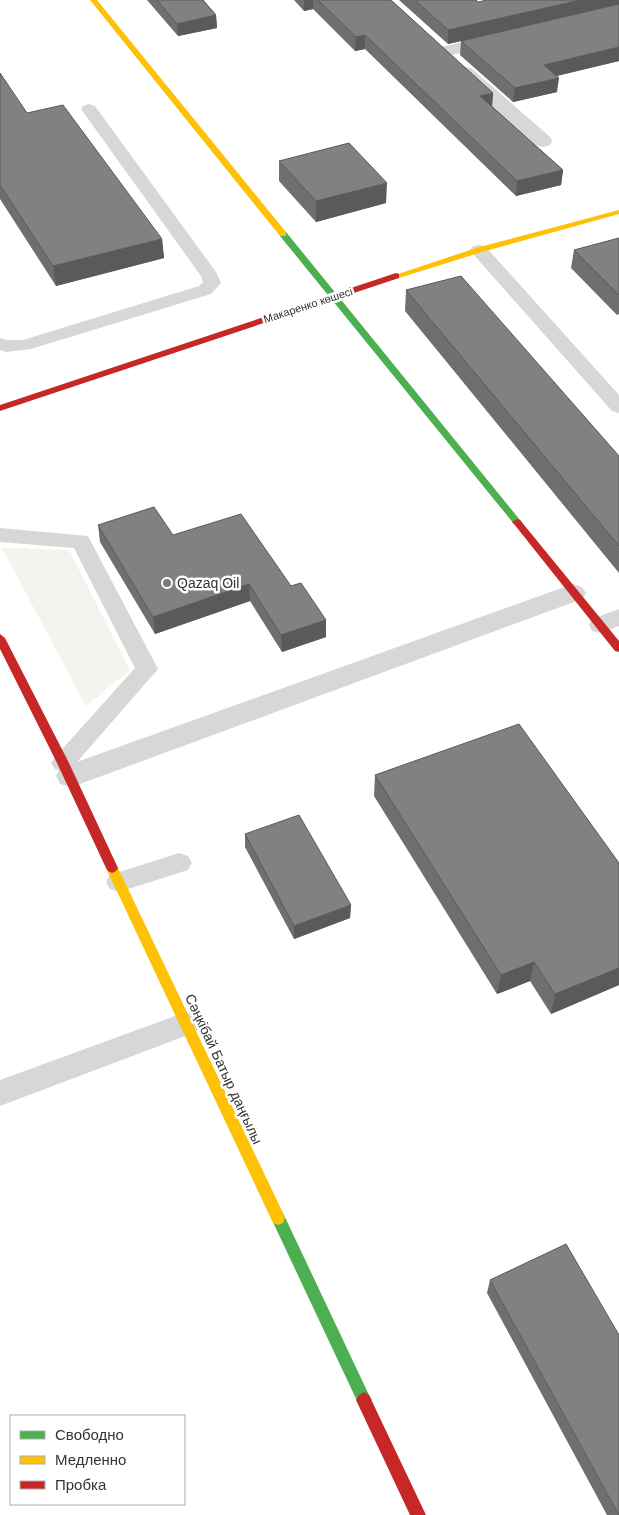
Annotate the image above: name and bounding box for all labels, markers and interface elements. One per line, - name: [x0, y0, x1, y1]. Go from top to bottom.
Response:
- street label: Макаренко көшесі: [262, 285, 354, 325]
- place label: Qazaq Oil: [177, 575, 239, 591]
- marker: Qazaq Oil: [161, 577, 173, 589]
- street label: Сәңкібай Батыр даңғылы: [182, 991, 266, 1147]
- legend: [10, 1415, 185, 1505]
- text: Свободно: [55, 1426, 124, 1443]
- text: Медленно: [55, 1451, 126, 1468]
- text: Пробка: [55, 1476, 107, 1493]

